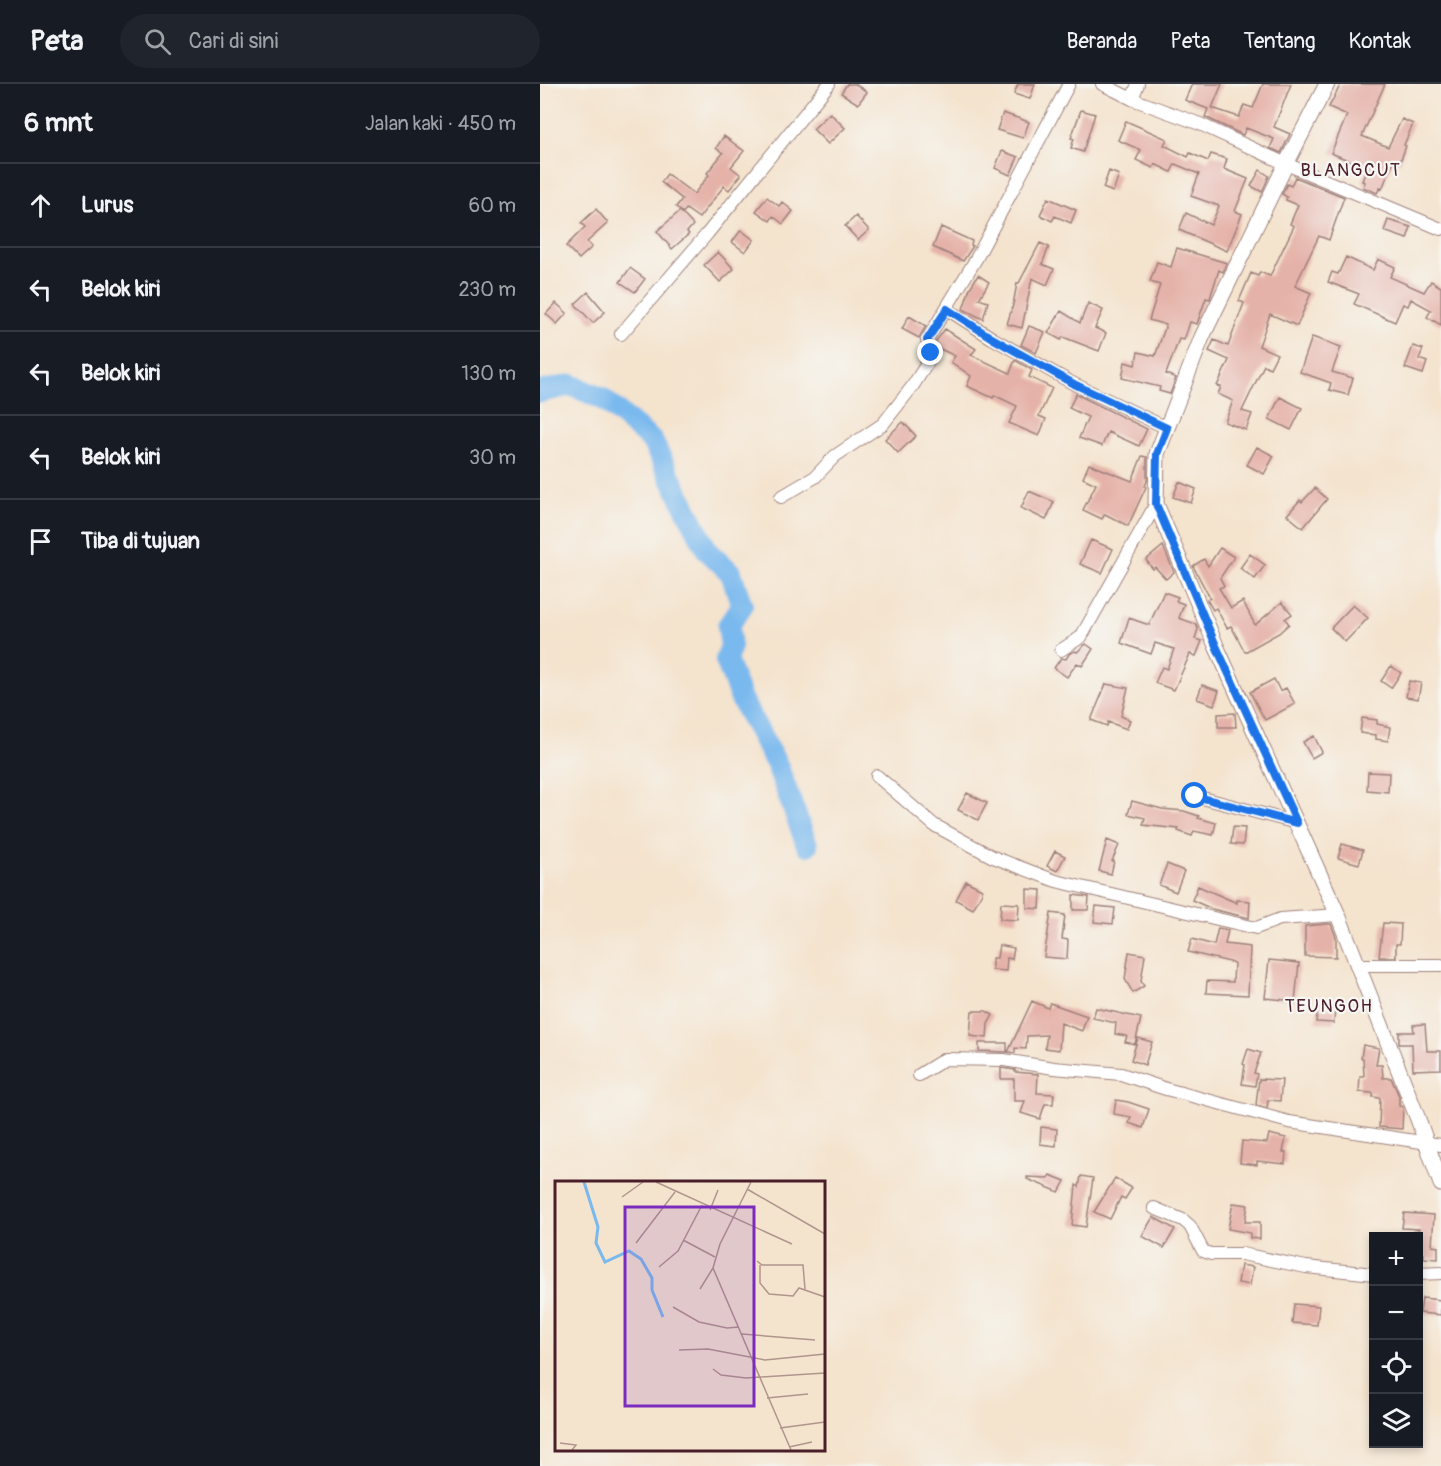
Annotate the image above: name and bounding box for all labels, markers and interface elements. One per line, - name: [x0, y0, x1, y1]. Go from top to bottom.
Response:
- search box: [120, 14, 540, 68]
- text: Peta: [30, 24, 84, 59]
- icon: search: [141, 25, 174, 58]
- text: Cari di sini: [189, 27, 278, 55]
- text: Beranda: [1067, 28, 1137, 55]
- text: Peta: [1170, 28, 1211, 55]
- text: Tentang: [1244, 28, 1316, 55]
- text: Kontak: [1349, 28, 1411, 55]
- text: 6 mnt: [24, 107, 93, 139]
- text: Jalan kaki · 450 m: [365, 111, 516, 136]
- district label: BLANGCUT: [1300, 159, 1402, 182]
- icon: ahead: [24, 189, 57, 222]
- text: Lurus: [81, 191, 133, 219]
- text: 60 m: [469, 193, 516, 218]
- icon: left: [24, 273, 57, 306]
- text: Belok kiri: [81, 275, 160, 303]
- text: 230 m: [459, 277, 516, 302]
- route end: [917, 339, 943, 365]
- icon: left: [24, 357, 57, 390]
- text: Belok kiri: [81, 359, 160, 387]
- text: 130 m: [461, 361, 516, 386]
- icon: left: [24, 441, 57, 474]
- text: Belok kiri: [81, 443, 160, 471]
- text: 30 m: [469, 445, 516, 470]
- icon: arrive: [24, 525, 57, 558]
- text: Tiba di tujuan: [81, 527, 200, 555]
- route start: [1181, 782, 1207, 808]
- district label: TEUNGOH: [1285, 995, 1373, 1018]
- inset map: [555, 1181, 825, 1451]
- map controls: [1369, 1232, 1423, 1448]
- button: +: [1369, 1232, 1423, 1286]
- button: −: [1369, 1286, 1423, 1340]
- button: locate: [1369, 1340, 1423, 1394]
- button: layers: [1369, 1394, 1423, 1448]

